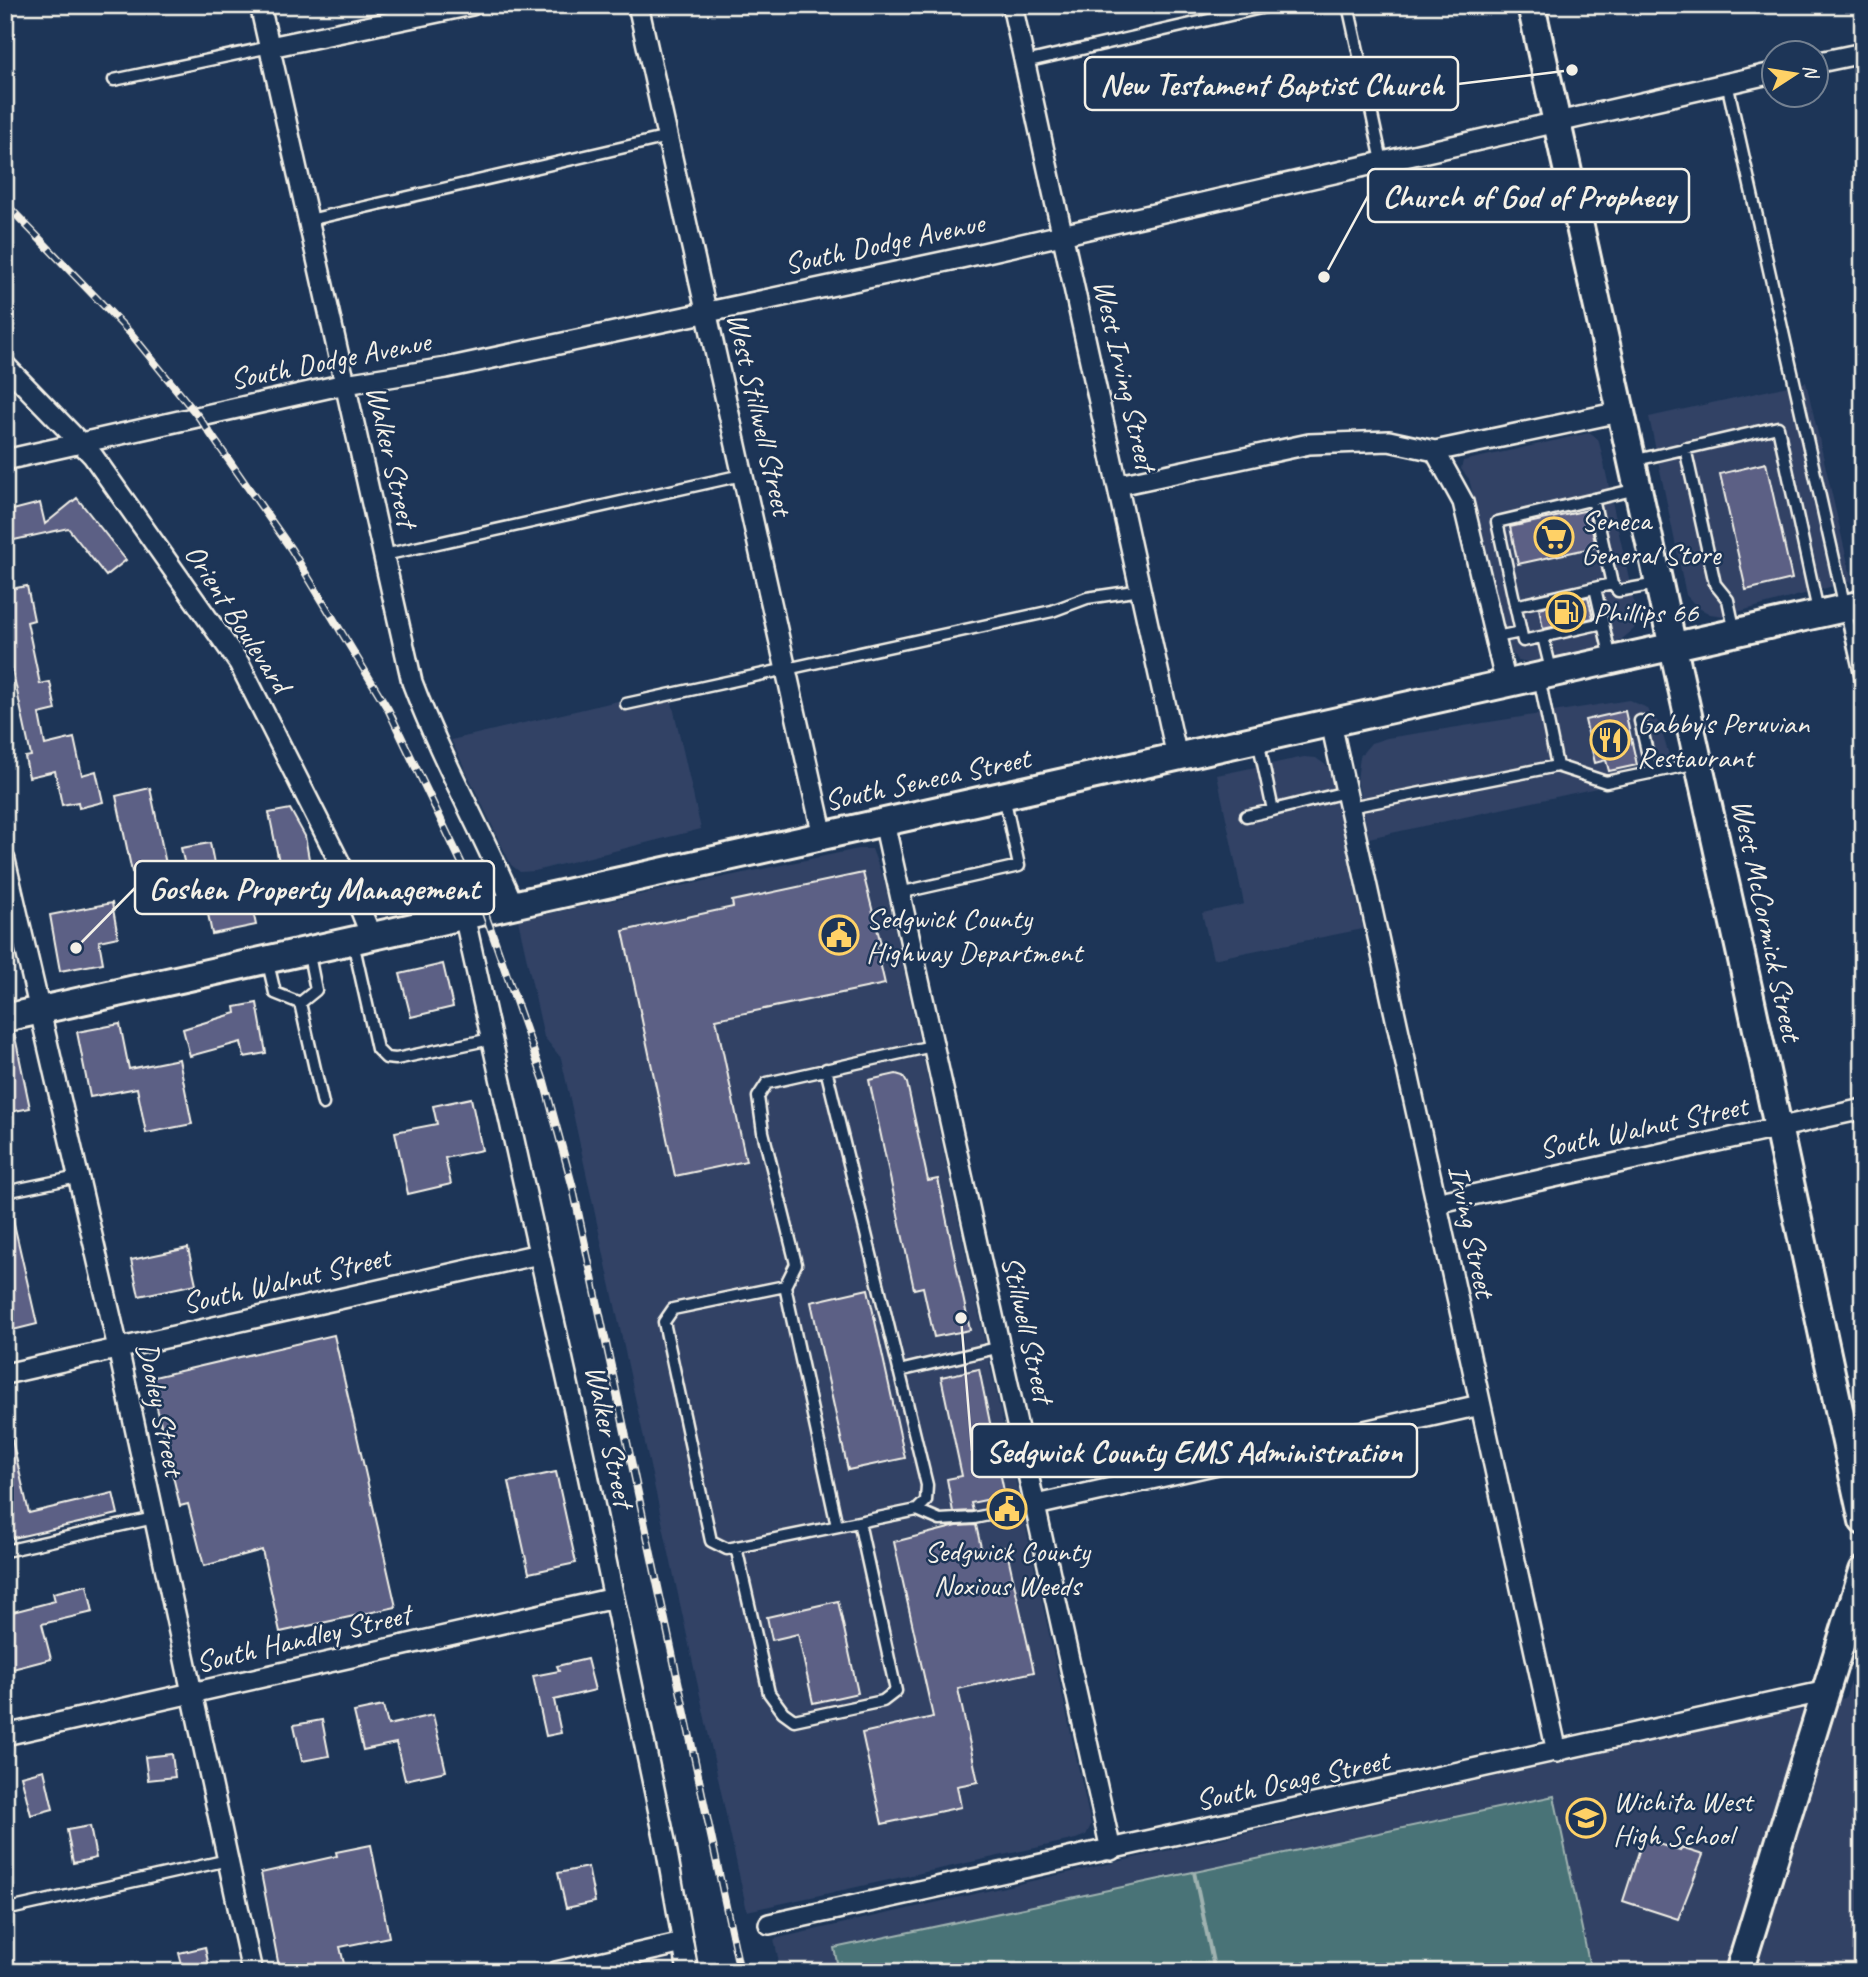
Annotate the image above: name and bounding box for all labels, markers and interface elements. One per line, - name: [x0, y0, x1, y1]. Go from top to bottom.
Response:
- north arrow: [1759, 38, 1829, 108]
- callout: New Testament Baptist Church: [1085, 57, 1458, 110]
- text: N: [1798, 62, 1824, 82]
- text: New Testament Baptist Church: [1100, 64, 1445, 105]
- callout: Church of God of Prophecy: [1368, 169, 1689, 222]
- text: Church of God of Prophecy: [1382, 176, 1679, 217]
- street label: South Dodge Avenue: [781, 203, 990, 283]
- street label: West Irving Street: [1085, 276, 1166, 478]
- street label: West Stillwell Street: [718, 309, 802, 522]
- street label: South Dodge Avenue: [227, 322, 436, 398]
- street label: Walker Street: [357, 382, 428, 534]
- place label: Seneca General Store: [1581, 501, 1723, 573]
- supermarket icon: Seneca General Store: [1533, 516, 1575, 558]
- street label: Orient Boulevard: [176, 537, 302, 703]
- fuel station icon: Phillips 66: [1545, 591, 1587, 633]
- place label: Phillips 66: [1593, 593, 1700, 631]
- place label: Gabby's Peruvian Restaurant: [1637, 704, 1811, 776]
- restaurant icon: Gabby's Peruvian Restaurant: [1589, 719, 1631, 761]
- street label: South Seneca Street: [821, 738, 1036, 819]
- street label: West McCormick Street: [1723, 796, 1812, 1047]
- callout: Goshen Property Management: [135, 861, 494, 914]
- text: Goshen Property Management: [149, 868, 483, 909]
- place label: Sedgwick County Highway Department: [866, 899, 1085, 971]
- public building icon: Sedgwick County Highway Department: [818, 914, 860, 956]
- street label: South Walnut Street: [1535, 1086, 1754, 1168]
- street label: Irving Street: [1439, 1161, 1505, 1304]
- street label: South Walnut Street: [178, 1237, 397, 1322]
- street label: Stillwell Street: [993, 1252, 1064, 1410]
- street label: Dooley Street: [128, 1339, 194, 1482]
- street label: Walker Street: [576, 1362, 644, 1514]
- callout: Sedgwick County EMS Administration: [972, 1424, 1417, 1477]
- text: Sedgwick County EMS Administration: [986, 1431, 1404, 1472]
- public building icon: Sedgwick County Noxious Weeds: [986, 1488, 1028, 1530]
- place label: Sedgwick County Noxious Weeds: [924, 1532, 1092, 1604]
- street label: South Handley Street: [192, 1594, 418, 1681]
- street label: South Osage Street: [1192, 1740, 1395, 1819]
- place label: Wichita West High School: [1613, 1782, 1755, 1854]
- school or university icon: Wichita West High School: [1565, 1797, 1607, 1839]

